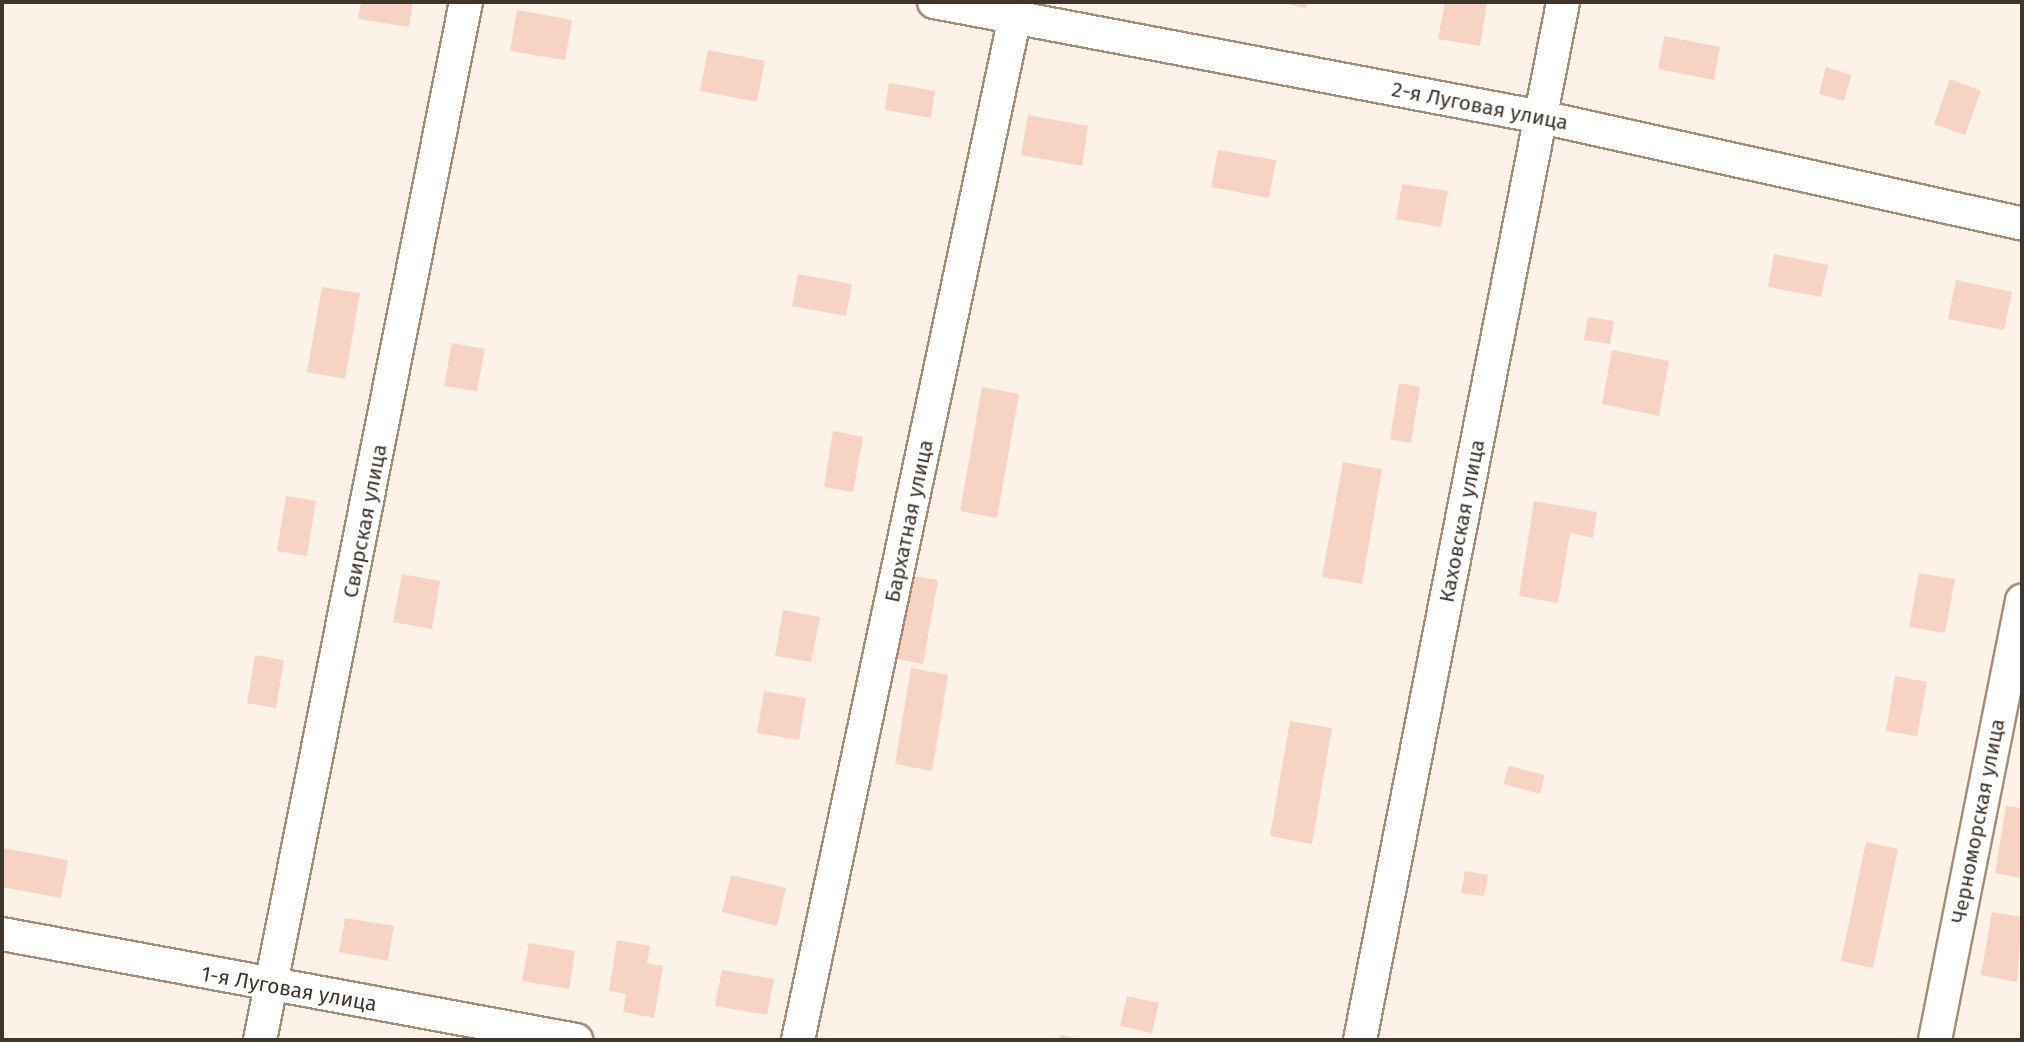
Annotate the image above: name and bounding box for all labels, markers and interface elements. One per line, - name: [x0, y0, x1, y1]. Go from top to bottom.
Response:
- street label: 2-я Луговая улица: [1390, 77, 1570, 135]
- street label: Бархатная улица: [879, 437, 939, 605]
- street label: Каховская улица: [1434, 437, 1490, 605]
- street label: Свирская улица: [338, 442, 392, 600]
- street label: Черноморская улица: [1946, 717, 2010, 925]
- street label: 1-я Луговая улица: [199, 961, 379, 1017]

